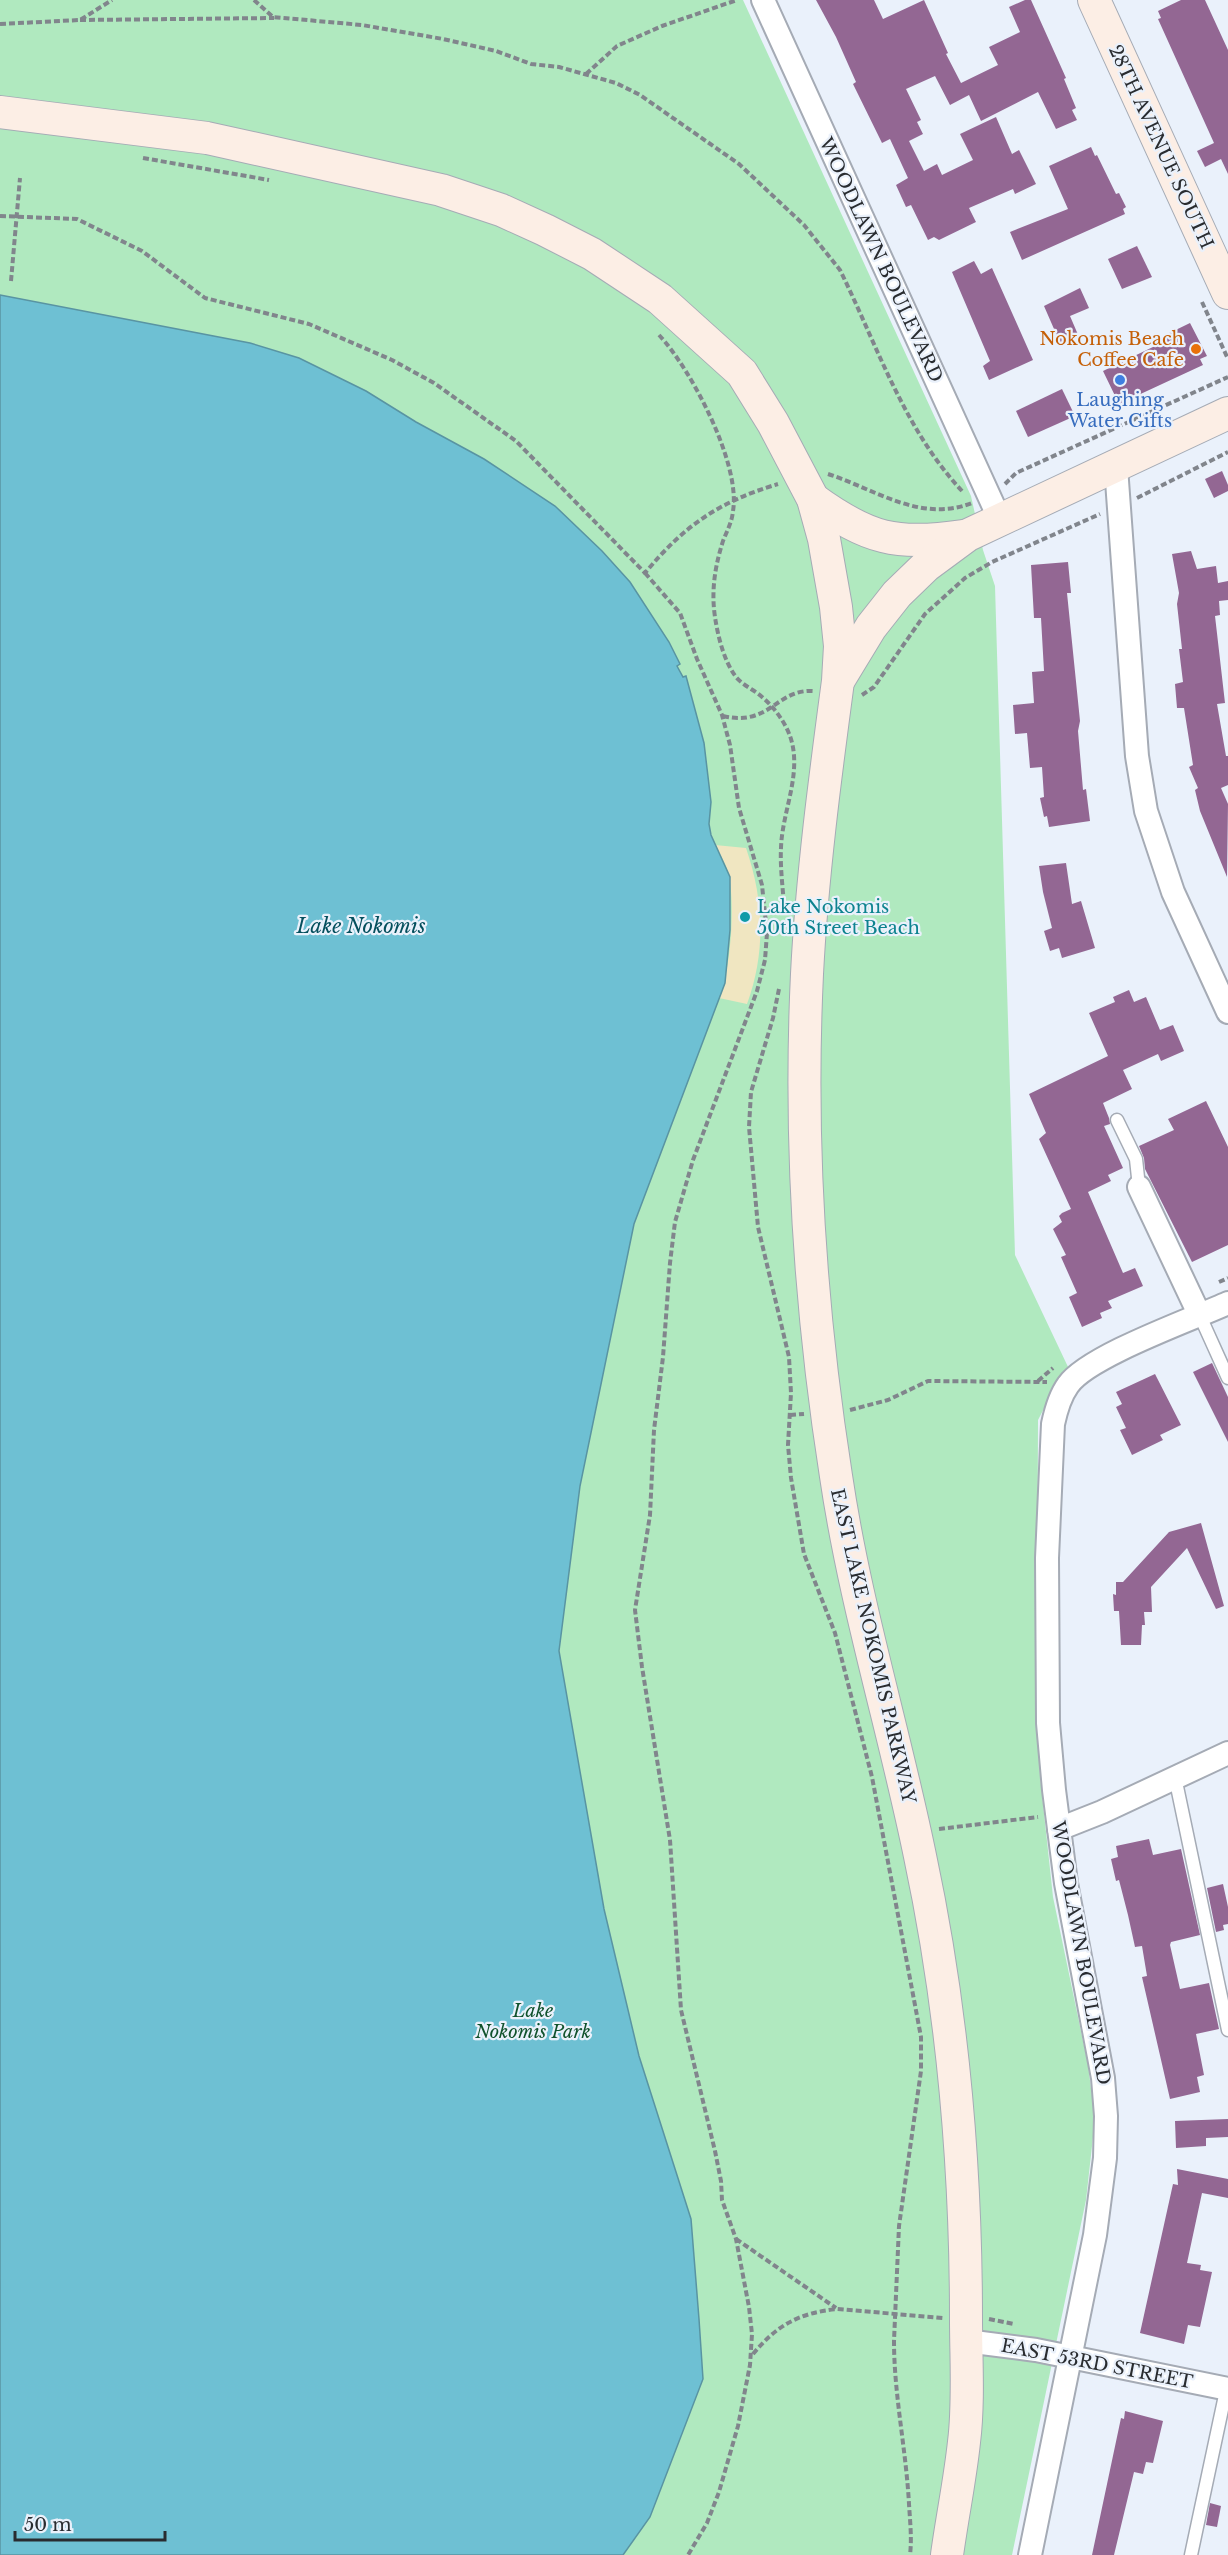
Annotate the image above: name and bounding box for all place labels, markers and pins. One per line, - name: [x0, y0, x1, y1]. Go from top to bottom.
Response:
- place label: Nokomis Beach Coffee Cafe: [1039, 328, 1184, 371]
- marker: Nokomis Beach Coffee Cafe: [1189, 342, 1203, 356]
- marker: Laughing Water Gifts: [1113, 373, 1127, 387]
- place label: Laughing Water Gifts: [1067, 389, 1172, 432]
- place label: Lake Nokomis 50th Street Beach: [757, 896, 920, 939]
- marker: Lake Nokomis 50th Street Beach: [738, 910, 752, 924]

